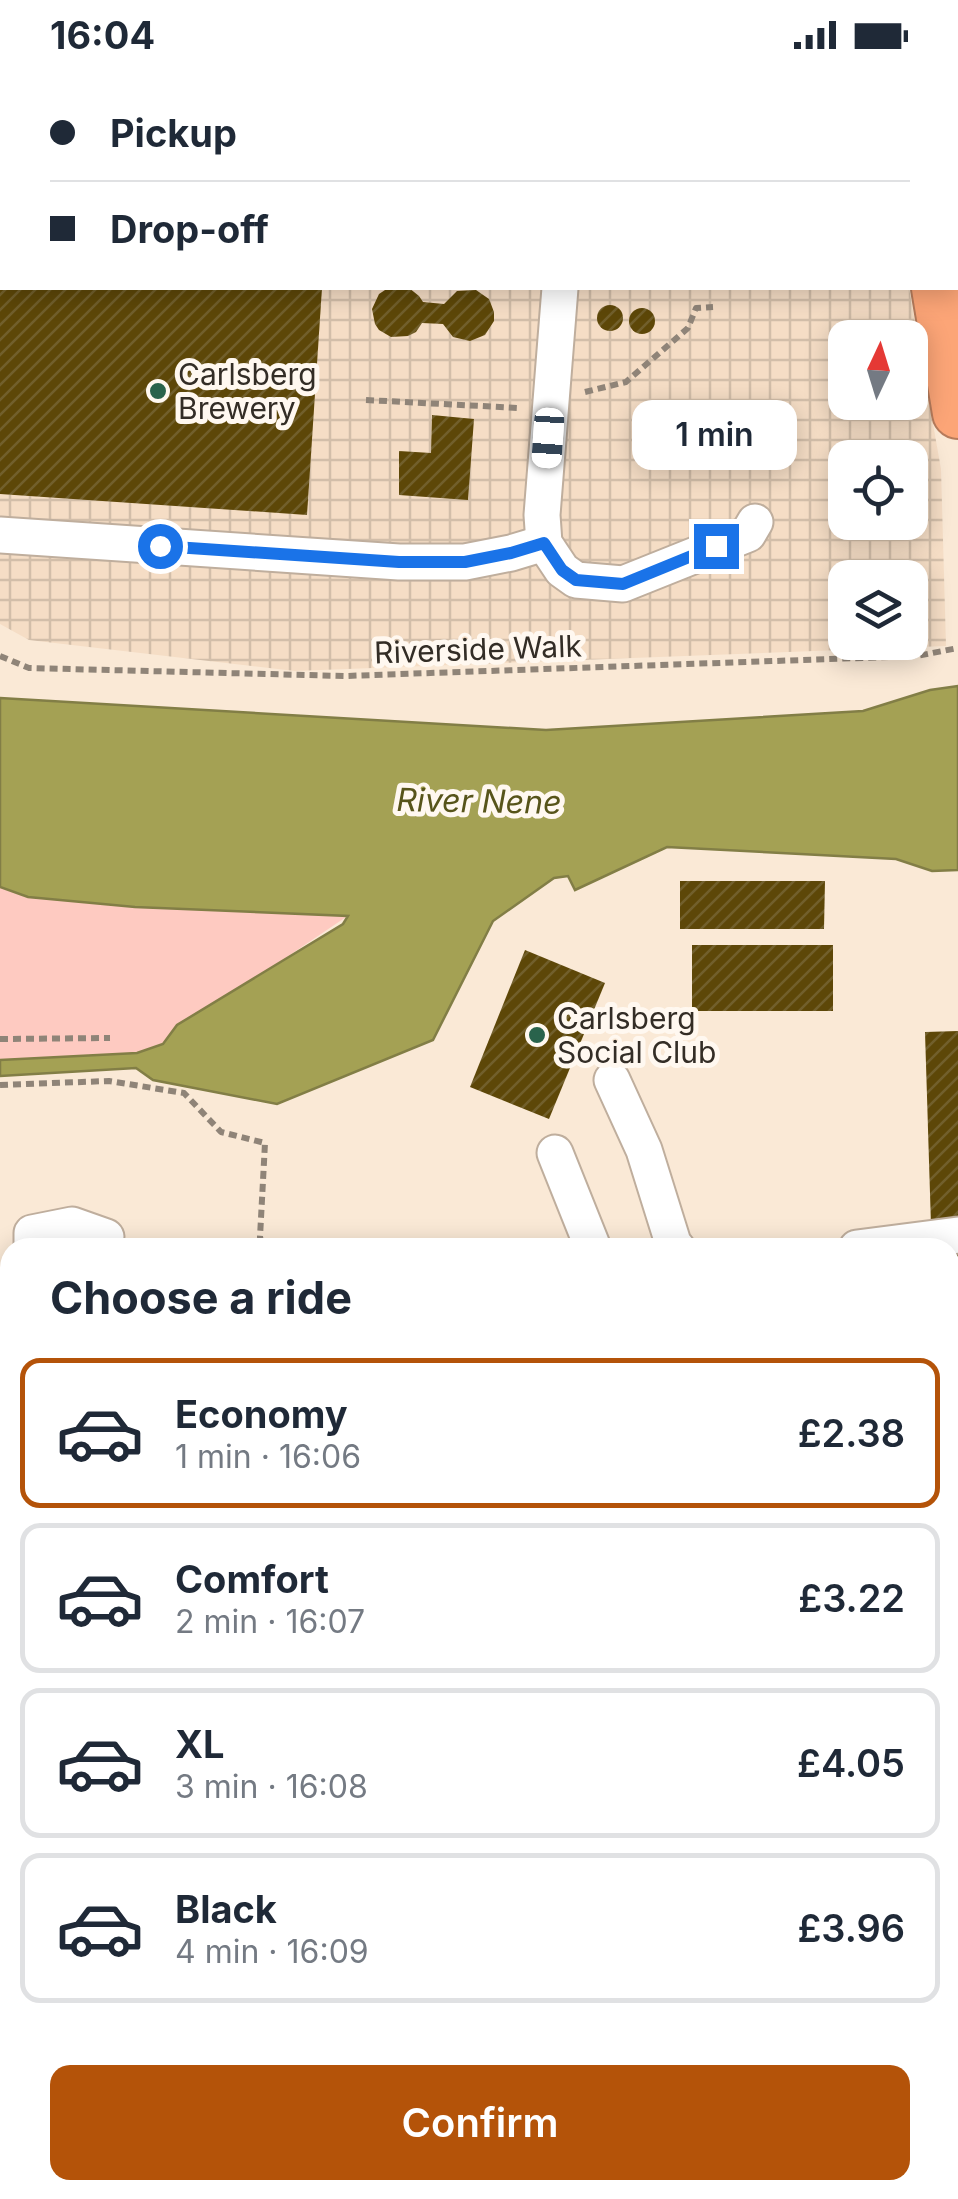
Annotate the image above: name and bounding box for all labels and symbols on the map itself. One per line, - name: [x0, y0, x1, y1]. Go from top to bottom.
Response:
- north arrow: [828, 320, 928, 420]
- place label: Carlsberg Brewery: [178, 356, 317, 426]
- marker: Carlsberg Brewery: [147, 380, 169, 402]
- callout: 1 min: [634, 401, 798, 471]
- car: [531, 407, 565, 469]
- route start: [138, 524, 183, 569]
- route end: [694, 524, 739, 569]
- street label: Riverside Walk: [374, 627, 583, 671]
- water label: River Nene: [396, 780, 562, 822]
- place label: Carlsberg Social Club: [557, 1000, 716, 1070]
- marker: Carlsberg Social Club: [526, 1024, 548, 1046]

